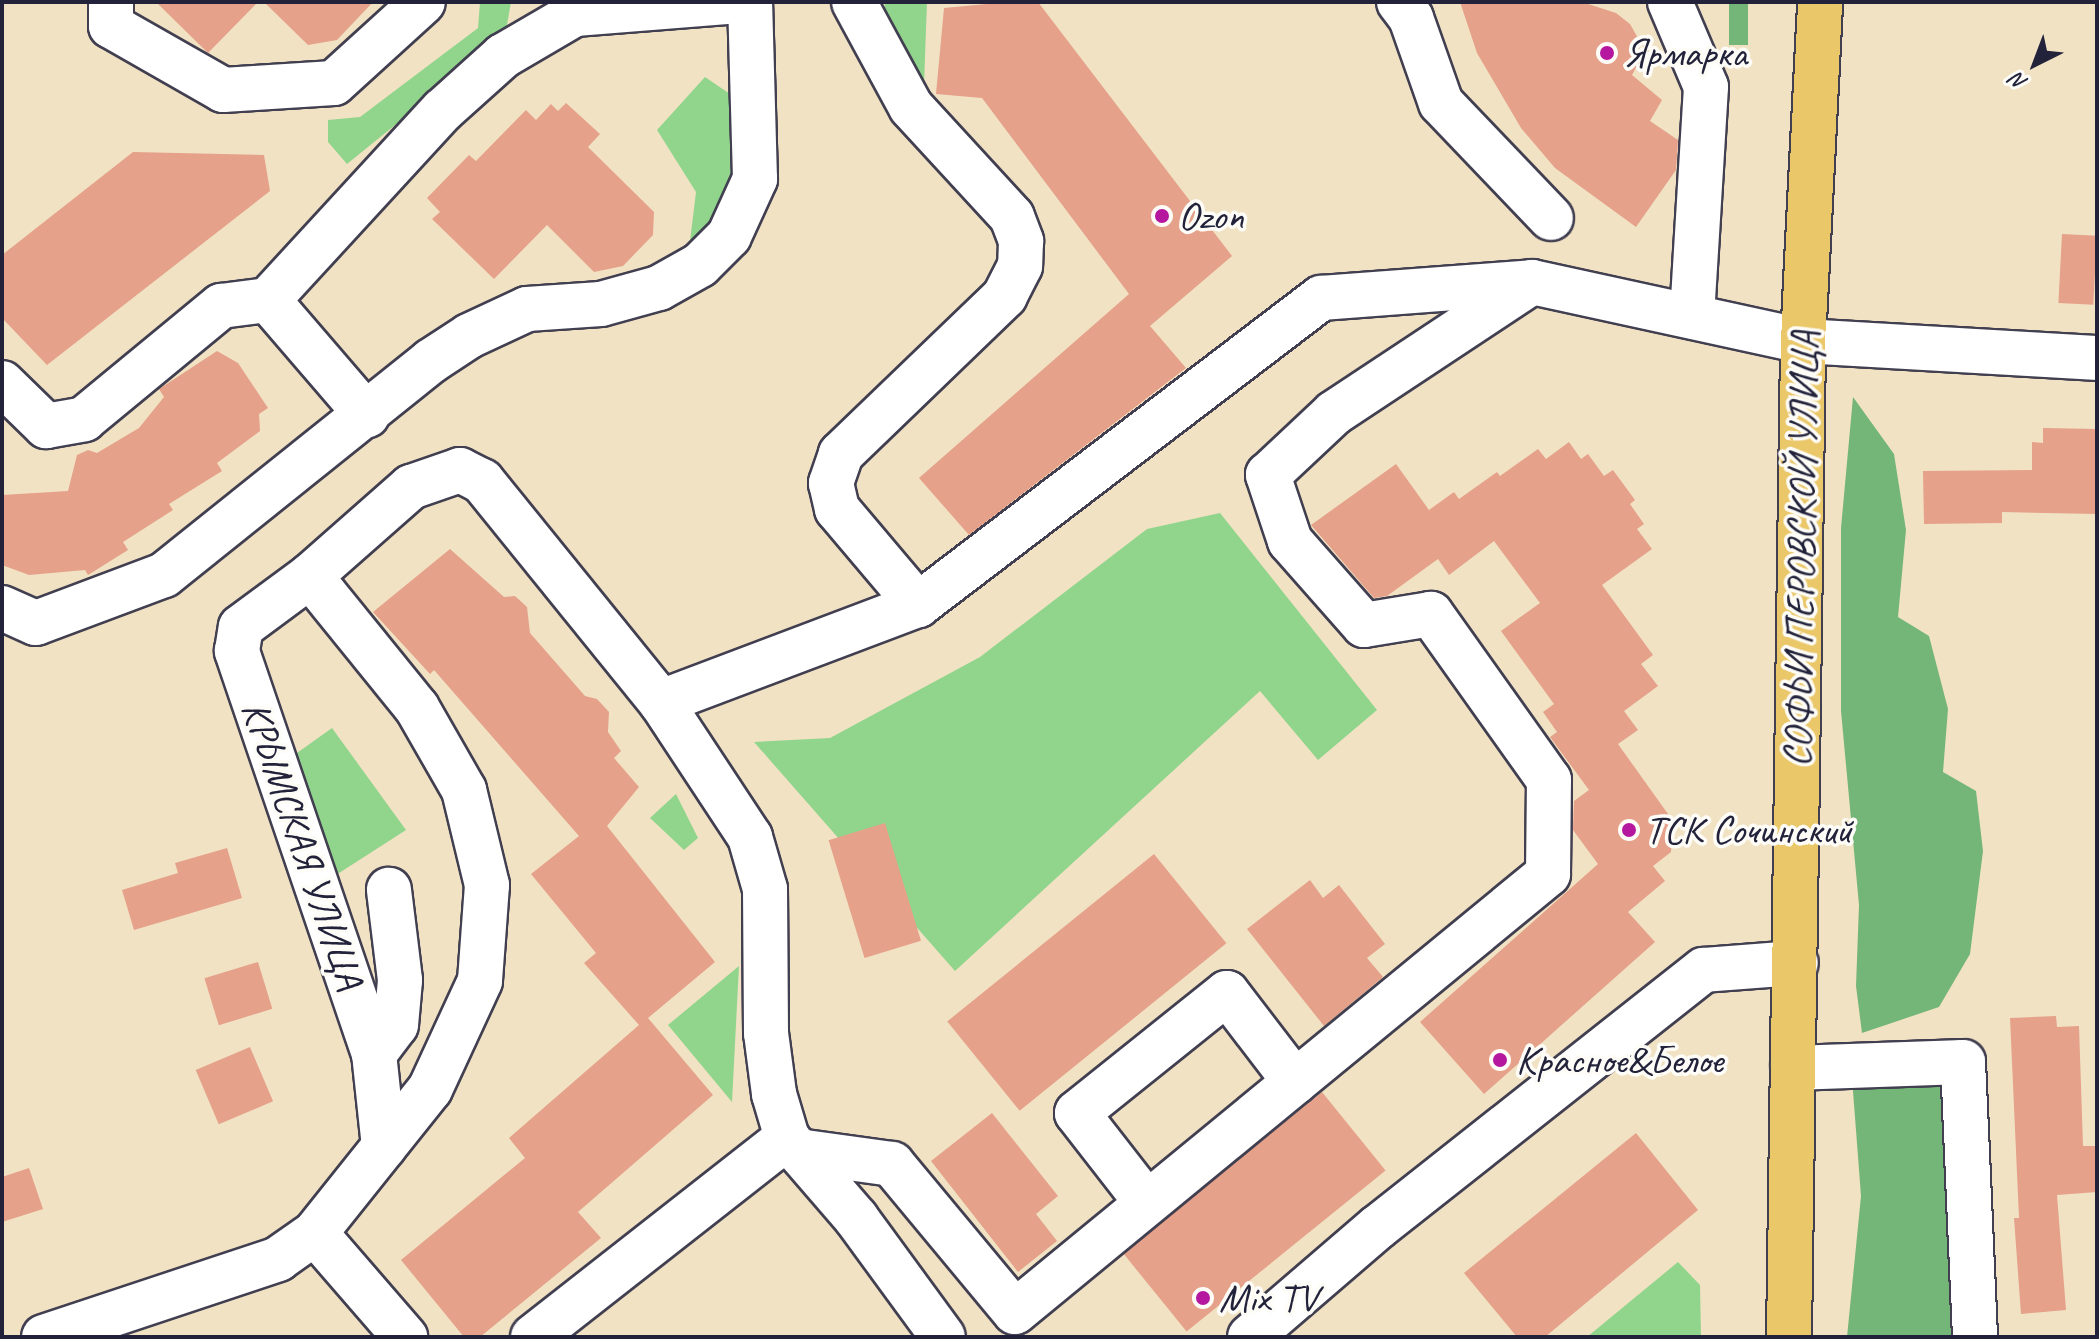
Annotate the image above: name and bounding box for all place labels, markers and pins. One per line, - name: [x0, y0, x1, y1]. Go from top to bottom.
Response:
- place label: Ярмарка: [1623, 29, 1747, 77]
- marker: Ярмарка: [1598, 44, 1616, 62]
- place label: Ozon: [1178, 192, 1244, 240]
- marker: Ozon: [1153, 207, 1171, 225]
- place label: ТСК Сочинский: [1645, 806, 1852, 854]
- marker: ТСК Сочинский: [1620, 821, 1638, 839]
- place label: Красное&Белое: [1516, 1036, 1723, 1084]
- marker: Красное&Белое: [1491, 1051, 1509, 1069]
- place label: Mix TV: [1219, 1274, 1318, 1322]
- marker: Mix TV: [1194, 1289, 1212, 1307]

